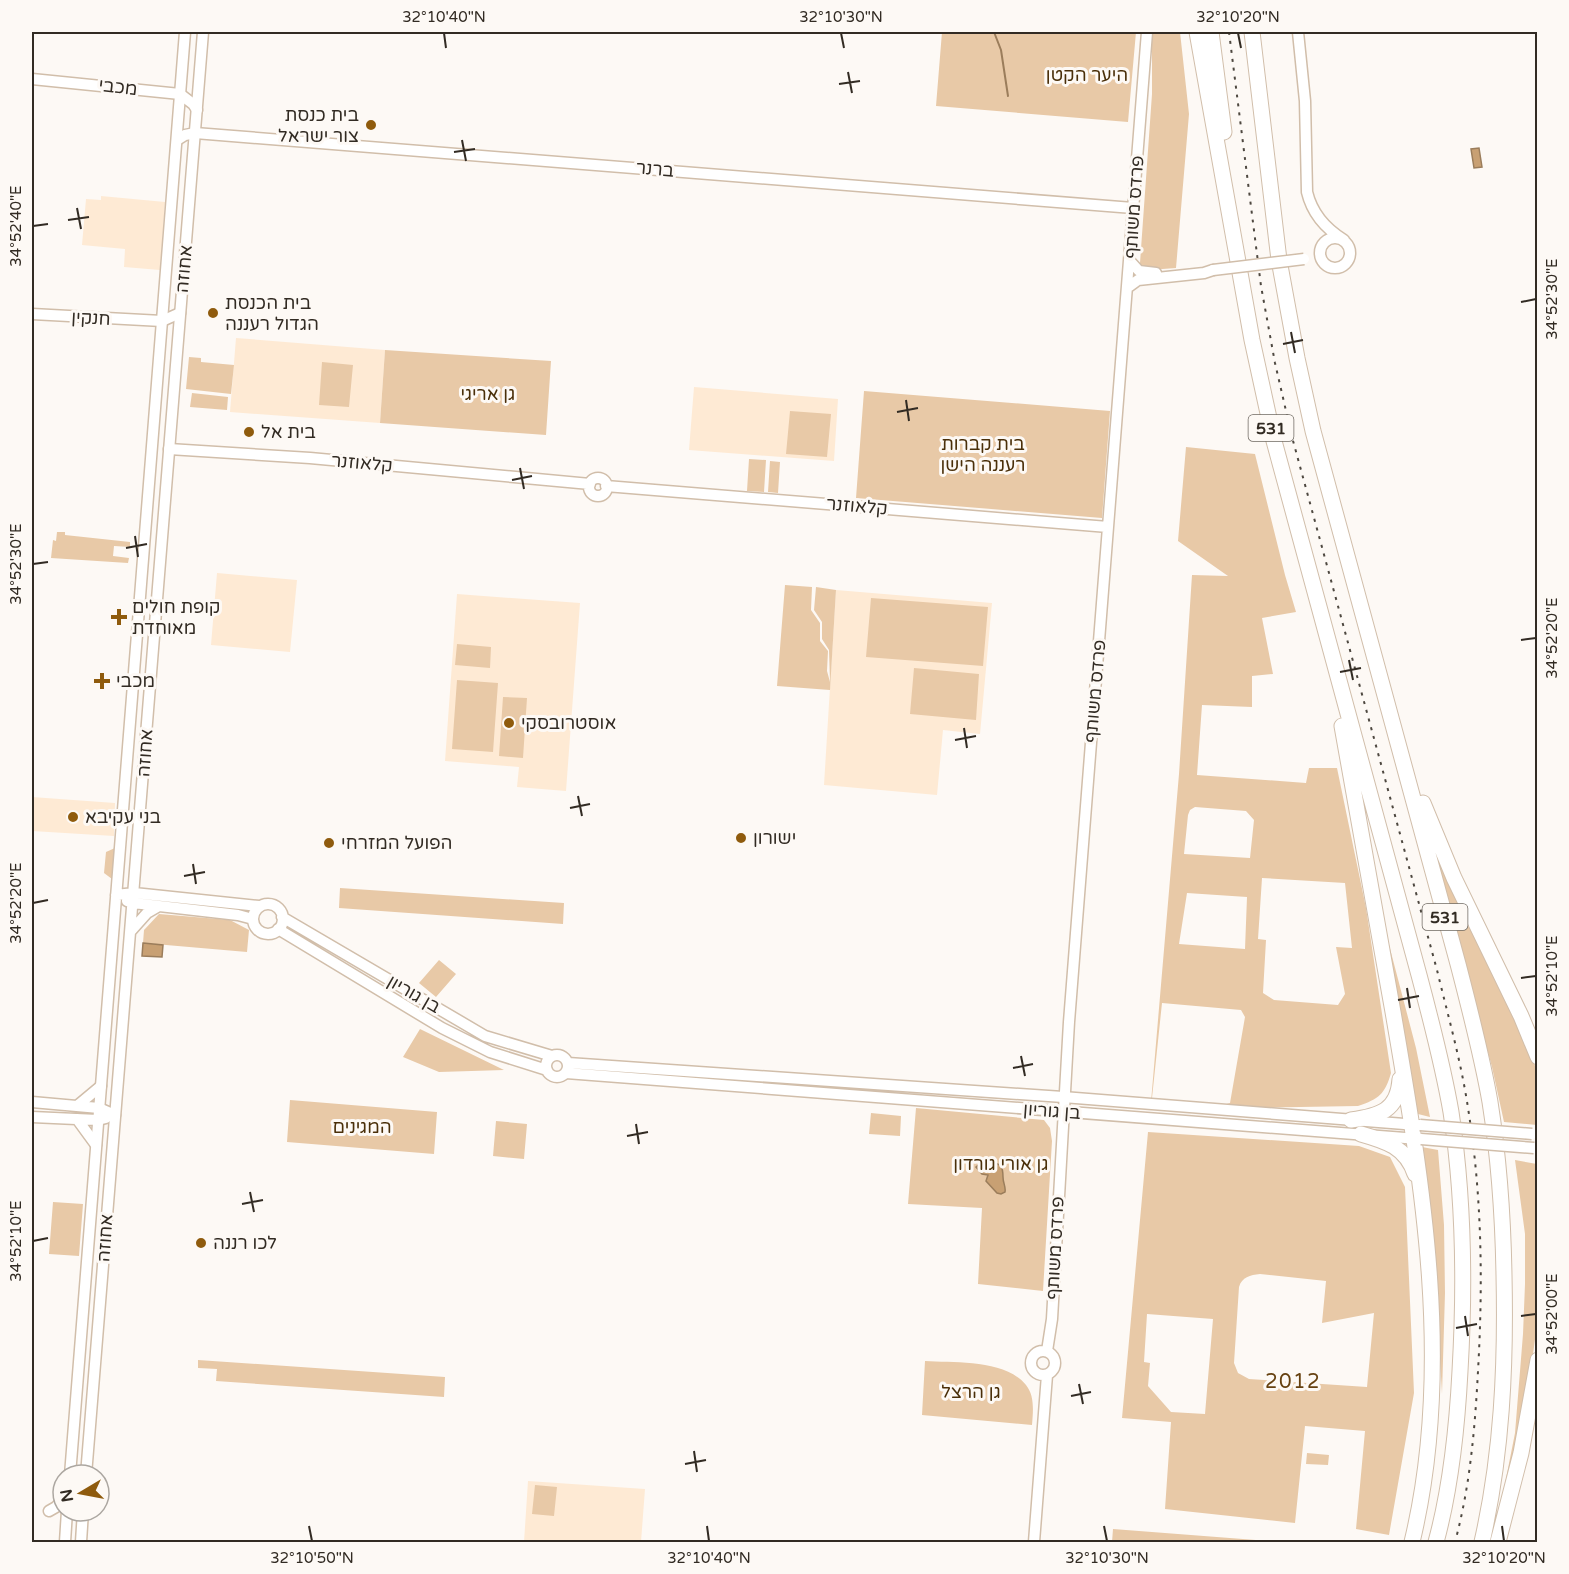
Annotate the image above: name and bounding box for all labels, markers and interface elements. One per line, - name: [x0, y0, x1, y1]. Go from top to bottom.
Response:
- text: 32°10'40"N: [402, 8, 486, 26]
- text: 32°10'30"N: [799, 8, 883, 26]
- text: 32°10'20"N: [1196, 8, 1280, 26]
- park label: היער הקטן: [1046, 64, 1128, 86]
- street label: מכבי: [97, 74, 139, 100]
- place label: בית כנסת צור ישראל: [278, 104, 359, 147]
- marker: בית כנסת צור ישראל: [364, 118, 378, 132]
- street label: פרדס משותף: [1119, 155, 1149, 259]
- street label: ברנר: [635, 156, 675, 182]
- text: 34°52'40"E: [7, 185, 25, 267]
- street label: אחוזה: [171, 244, 197, 294]
- text: 34°52'30"E: [1543, 258, 1561, 340]
- place label: בית הכנסת הגדול רעננה: [225, 292, 319, 335]
- street label: חנקין: [71, 306, 111, 330]
- marker: בית הכנסת הגדול רעננה: [206, 306, 220, 320]
- park label: גן אריגי: [461, 383, 515, 405]
- road number: 531: [1248, 415, 1294, 441]
- place label: בית אל: [261, 421, 316, 443]
- marker: בית אל: [242, 425, 256, 439]
- park label: בית קברות רעננה הישן: [940, 433, 1026, 476]
- street label: קלאוזנר: [330, 449, 394, 477]
- street label: קלאוזנר: [825, 492, 889, 520]
- text: 34°52'30"E: [7, 523, 25, 605]
- place label: קופת חולים מאוחדת: [132, 596, 220, 639]
- text: 34°52'20"E: [1543, 597, 1561, 679]
- marker: קופת חולים מאוחדת: [110, 608, 128, 626]
- street label: פרדס משותף: [1080, 639, 1110, 743]
- place label: מכבי: [116, 670, 155, 692]
- marker: מכבי: [93, 672, 111, 690]
- place label: אוסטרובסקי: [521, 712, 616, 734]
- marker: אוסטרובסקי: [502, 716, 516, 730]
- street label: אחוזה: [132, 728, 158, 778]
- place label: בני עקיבא: [85, 806, 162, 828]
- marker: בני עקיבא: [66, 810, 80, 824]
- place label: ישורון: [753, 827, 796, 849]
- marker: ישורון: [734, 831, 748, 845]
- place label: הפועל המזרחי: [341, 832, 452, 854]
- marker: הפועל המזרחי: [322, 836, 336, 850]
- text: 34°52'20"E: [7, 862, 25, 944]
- road number: 531: [1422, 904, 1468, 930]
- text: 34°52'10"E: [1543, 935, 1561, 1017]
- street label: בן גוריון: [384, 970, 445, 1018]
- street label: בן גוריון: [1023, 1098, 1082, 1124]
- park label: המגינים: [332, 1116, 392, 1138]
- park label: גן אורי גורדון: [953, 1153, 1049, 1175]
- street label: פרדס משותף: [1041, 1196, 1069, 1300]
- text: 34°52'10"E: [7, 1200, 25, 1282]
- street label: אחוזה: [92, 1213, 118, 1263]
- place label: לכו רננה: [213, 1232, 277, 1254]
- marker: לכו רננה: [194, 1236, 208, 1250]
- text: 34°52'00"E: [1543, 1273, 1561, 1355]
- district label: 2012: [1265, 1370, 1321, 1394]
- park label: גן הרצל: [941, 1381, 1001, 1403]
- north arrow: [51, 1463, 111, 1523]
- text: N: [56, 1487, 78, 1503]
- text: 32°10'50"N: [270, 1549, 354, 1567]
- text: 32°10'40"N: [667, 1549, 751, 1567]
- text: 32°10'30"N: [1065, 1549, 1149, 1567]
- text: 32°10'20"N: [1462, 1549, 1546, 1567]

